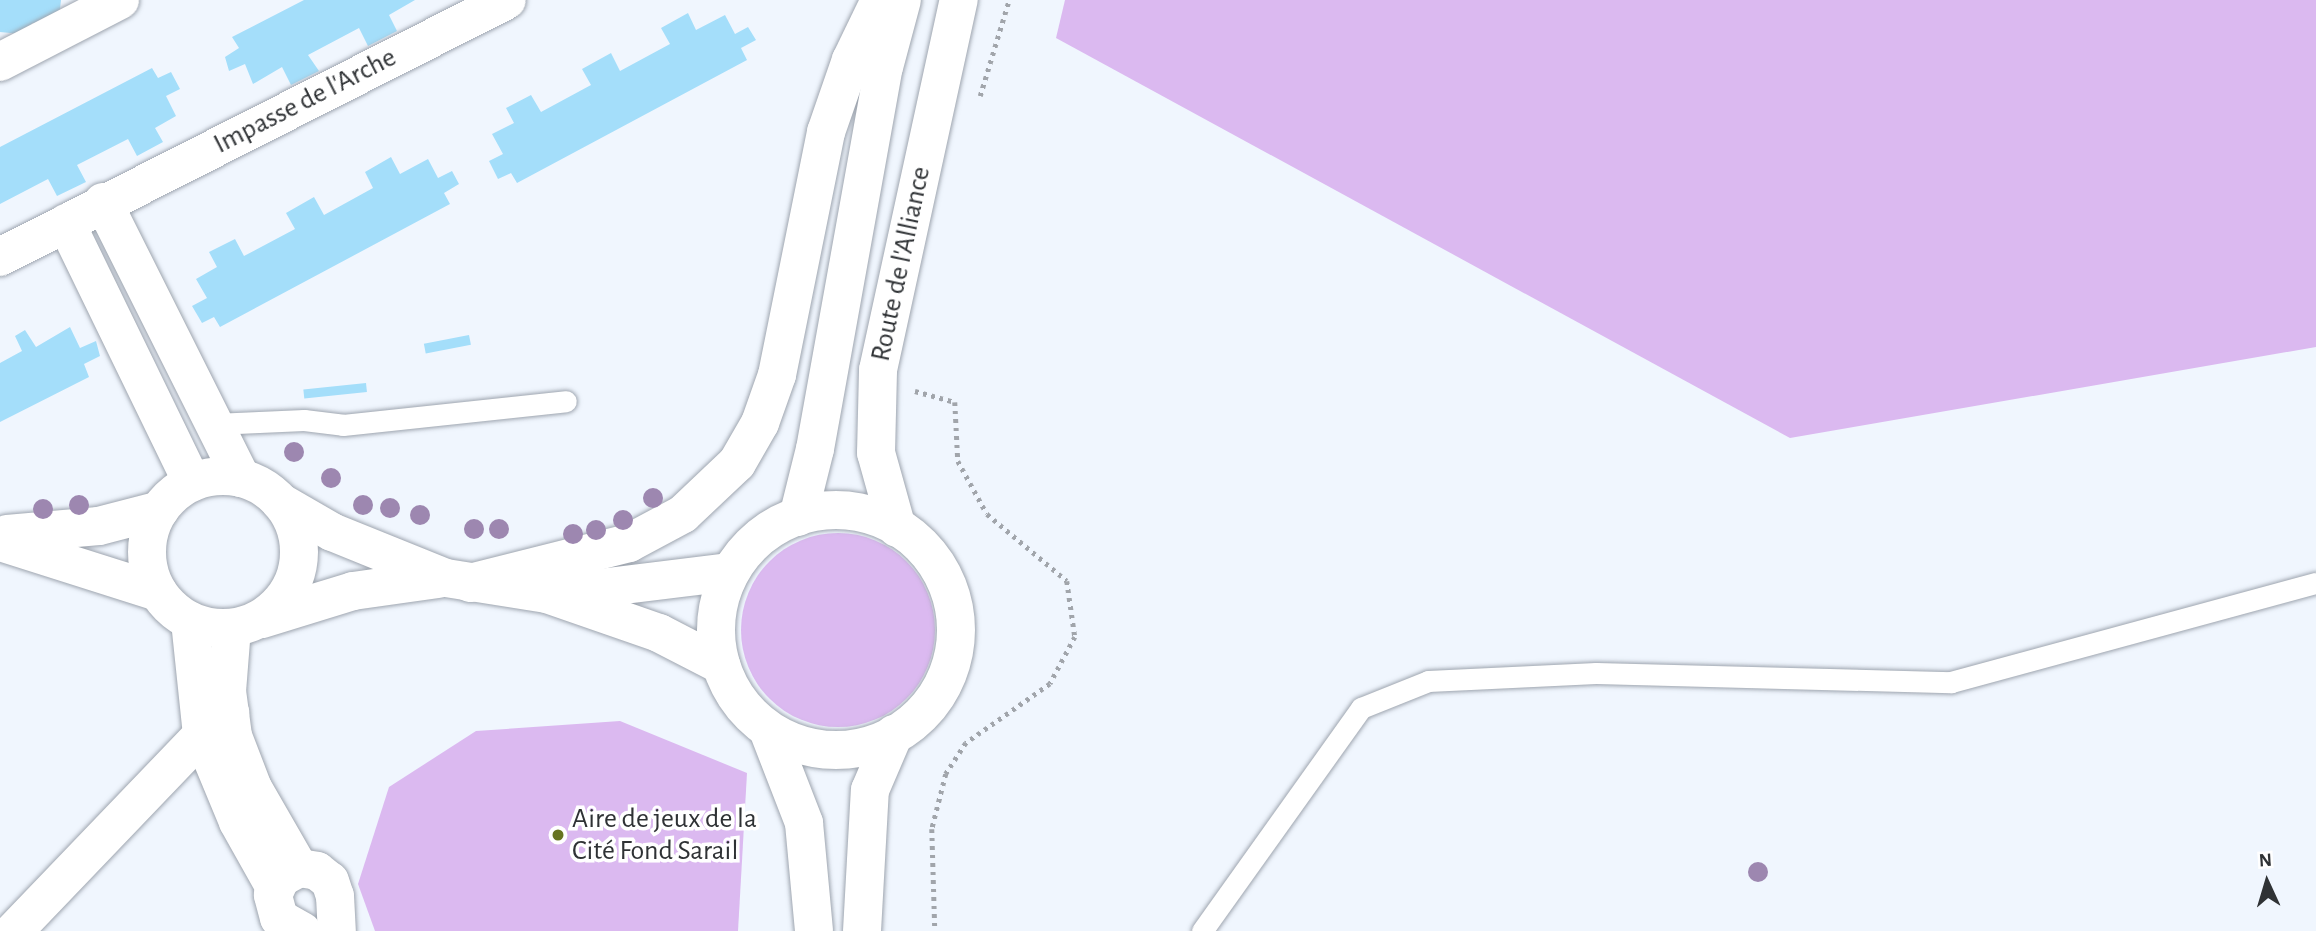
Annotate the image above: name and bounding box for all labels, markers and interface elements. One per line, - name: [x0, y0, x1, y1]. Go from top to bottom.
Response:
- street label: Impasse de l'Arche: [208, 41, 402, 161]
- street label: Route de l'Alliance: [864, 164, 938, 364]
- place label: Aire de jeux de la Cité Fond Sarail: [572, 802, 757, 868]
- marker: Aire de jeux de la Cité Fond Sarail: [550, 827, 566, 843]
- north arrow: [2232, 847, 2302, 917]
- text: N: [2258, 851, 2273, 870]

